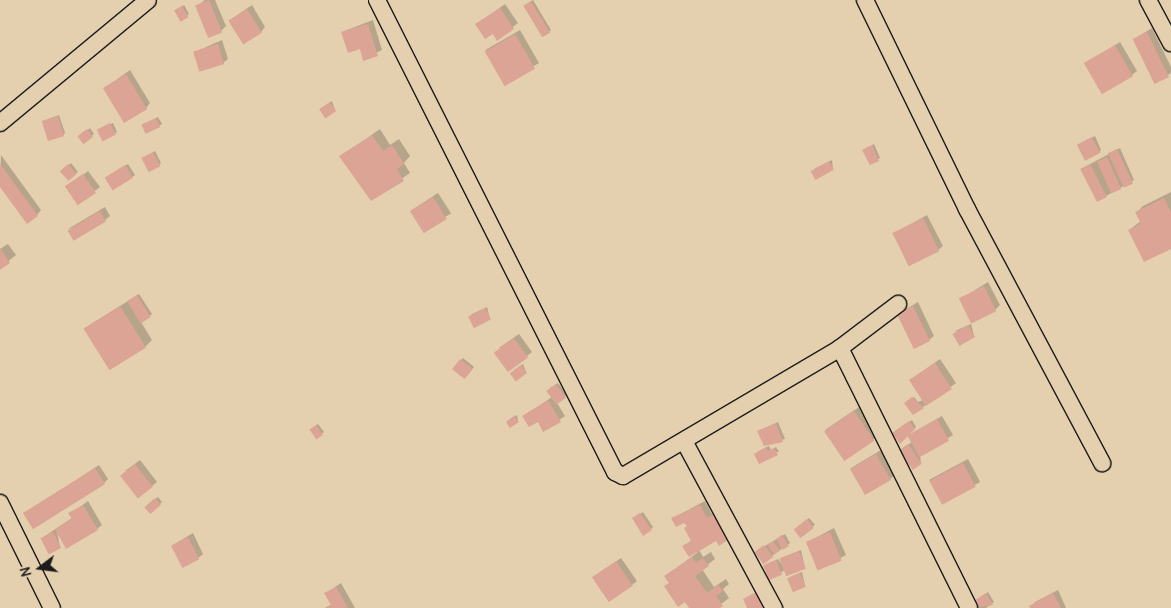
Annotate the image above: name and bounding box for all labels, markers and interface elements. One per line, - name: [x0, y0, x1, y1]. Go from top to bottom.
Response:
- north arrow: [15, 543, 65, 593]
- text: N: [16, 565, 35, 579]

